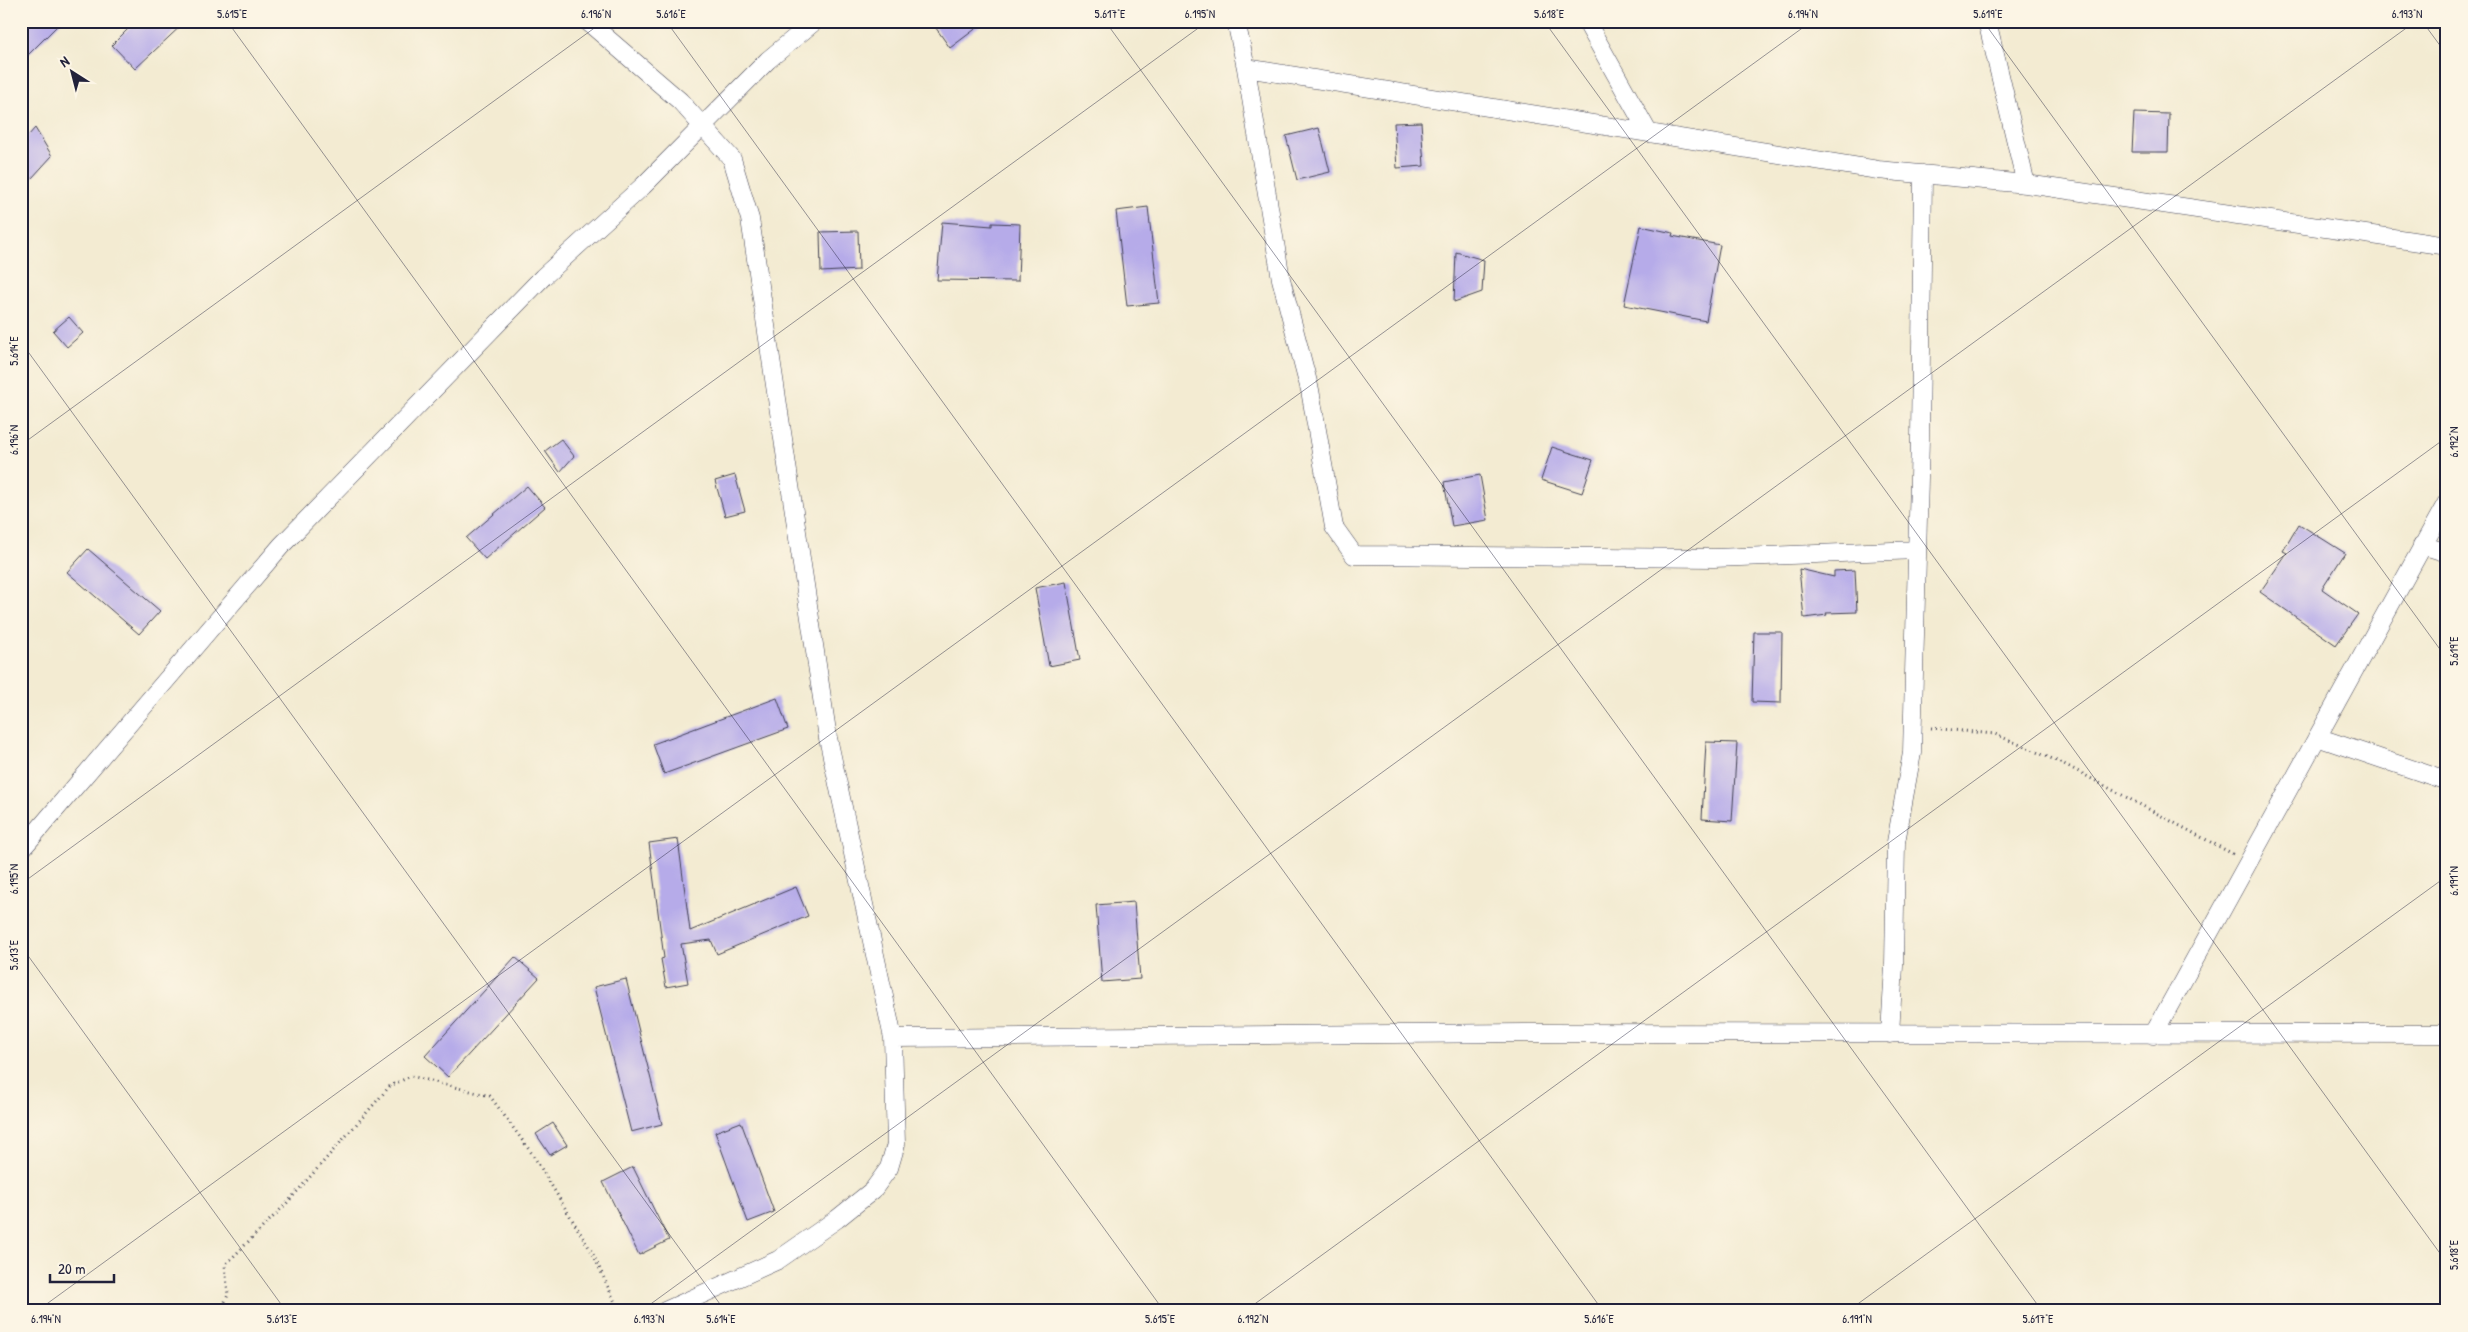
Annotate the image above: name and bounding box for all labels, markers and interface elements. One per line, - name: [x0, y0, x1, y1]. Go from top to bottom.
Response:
- text: 5.615°E: [217, 5, 248, 22]
- text: 6.196°N: [581, 5, 611, 22]
- text: 5.616°E: [656, 5, 687, 22]
- text: 5.617°E: [1095, 5, 1126, 22]
- text: 6.195°N: [1185, 5, 1215, 22]
- text: 5.618°E: [1534, 5, 1565, 22]
- text: 6.194°N: [1788, 5, 1818, 22]
- text: 5.619°E: [1973, 5, 2003, 22]
- text: 6.193°N: [2392, 5, 2422, 22]
- north arrow: [48, 48, 98, 98]
- text: N: [55, 51, 73, 71]
- text: 5.614°E: [5, 336, 22, 366]
- text: 6.196°N: [5, 425, 22, 455]
- text: 6.192°N: [2445, 427, 2462, 457]
- text: 5.619°E: [2445, 636, 2462, 666]
- text: 6.195°N: [5, 864, 22, 894]
- text: 6.191°N: [2445, 866, 2462, 896]
- text: 5.613°E: [5, 939, 22, 970]
- text: 5.618°E: [2445, 1239, 2462, 1270]
- scale bar: [50, 1252, 114, 1284]
- text: 20 m: [58, 1258, 85, 1279]
- text: 6.194°N: [31, 1310, 61, 1327]
- text: 5.613°E: [267, 1310, 298, 1327]
- text: 6.193°N: [634, 1310, 664, 1327]
- text: 5.614°E: [706, 1310, 736, 1327]
- text: 5.615°E: [1145, 1310, 1176, 1327]
- text: 6.192°N: [1238, 1310, 1268, 1327]
- text: 5.616°E: [1584, 1310, 1615, 1327]
- text: 6.191°N: [1842, 1310, 1872, 1327]
- text: 5.617°E: [2023, 1310, 2054, 1327]

